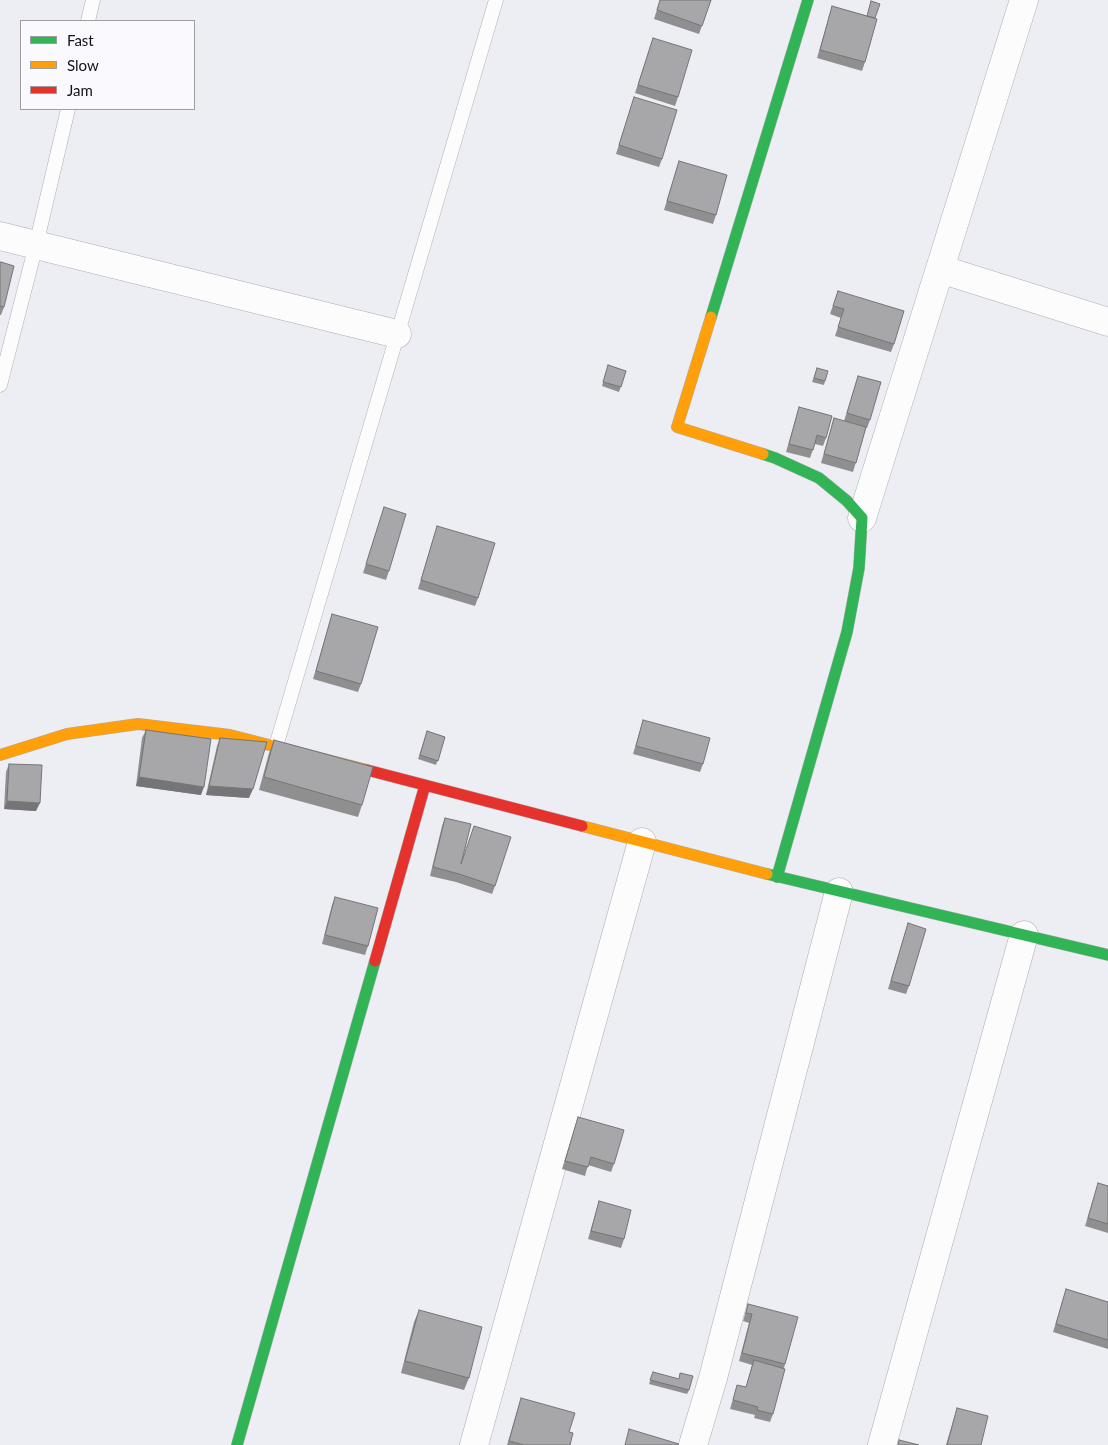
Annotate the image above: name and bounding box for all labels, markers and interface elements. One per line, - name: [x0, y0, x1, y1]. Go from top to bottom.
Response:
- legend: [20, 20, 195, 110]
- text: Fast: [67, 31, 94, 49]
- text: Slow: [67, 56, 99, 74]
- text: Jam: [67, 81, 93, 99]

